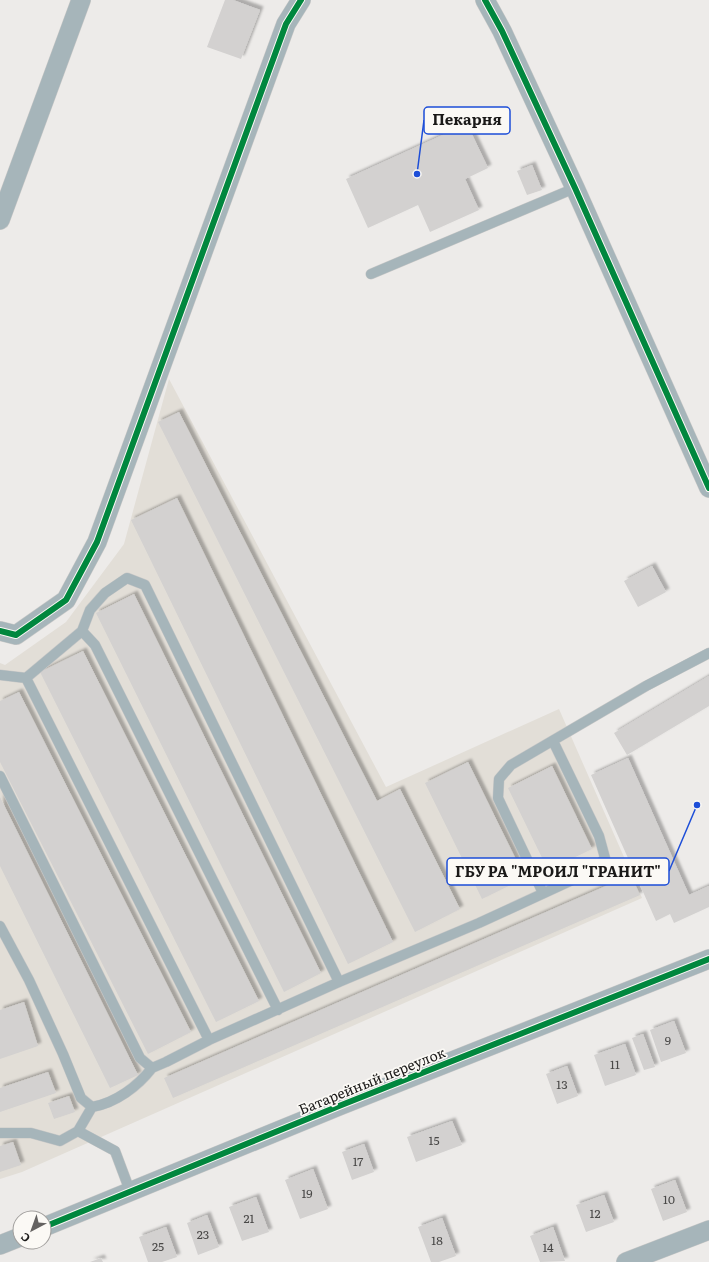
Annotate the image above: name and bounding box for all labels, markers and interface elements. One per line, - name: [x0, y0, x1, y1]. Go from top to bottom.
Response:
- callout: Пекарня: [424, 107, 510, 134]
- text: Пекарня: [432, 107, 502, 130]
- callout: ГБУ РА "МРОИЛ "ГРАНИТ": [447, 858, 669, 885]
- text: ГБУ РА "МРОИЛ "ГРАНИТ": [455, 859, 661, 882]
- house number: 9: [665, 1031, 671, 1049]
- street label: Батарейный переулок: [295, 1041, 449, 1119]
- house number: 11: [610, 1055, 620, 1073]
- house number: 13: [556, 1075, 568, 1093]
- house number: 15: [429, 1131, 439, 1149]
- house number: 17: [353, 1152, 363, 1170]
- house number: 19: [301, 1184, 313, 1202]
- house number: 10: [663, 1190, 675, 1208]
- house number: 12: [590, 1204, 600, 1222]
- house number: 21: [244, 1209, 255, 1227]
- north arrow: [12, 1210, 52, 1250]
- house number: 23: [197, 1225, 209, 1243]
- text: С: [16, 1230, 33, 1247]
- house number: 18: [431, 1231, 443, 1249]
- house number: 25: [152, 1237, 164, 1255]
- house number: 14: [542, 1238, 554, 1256]

